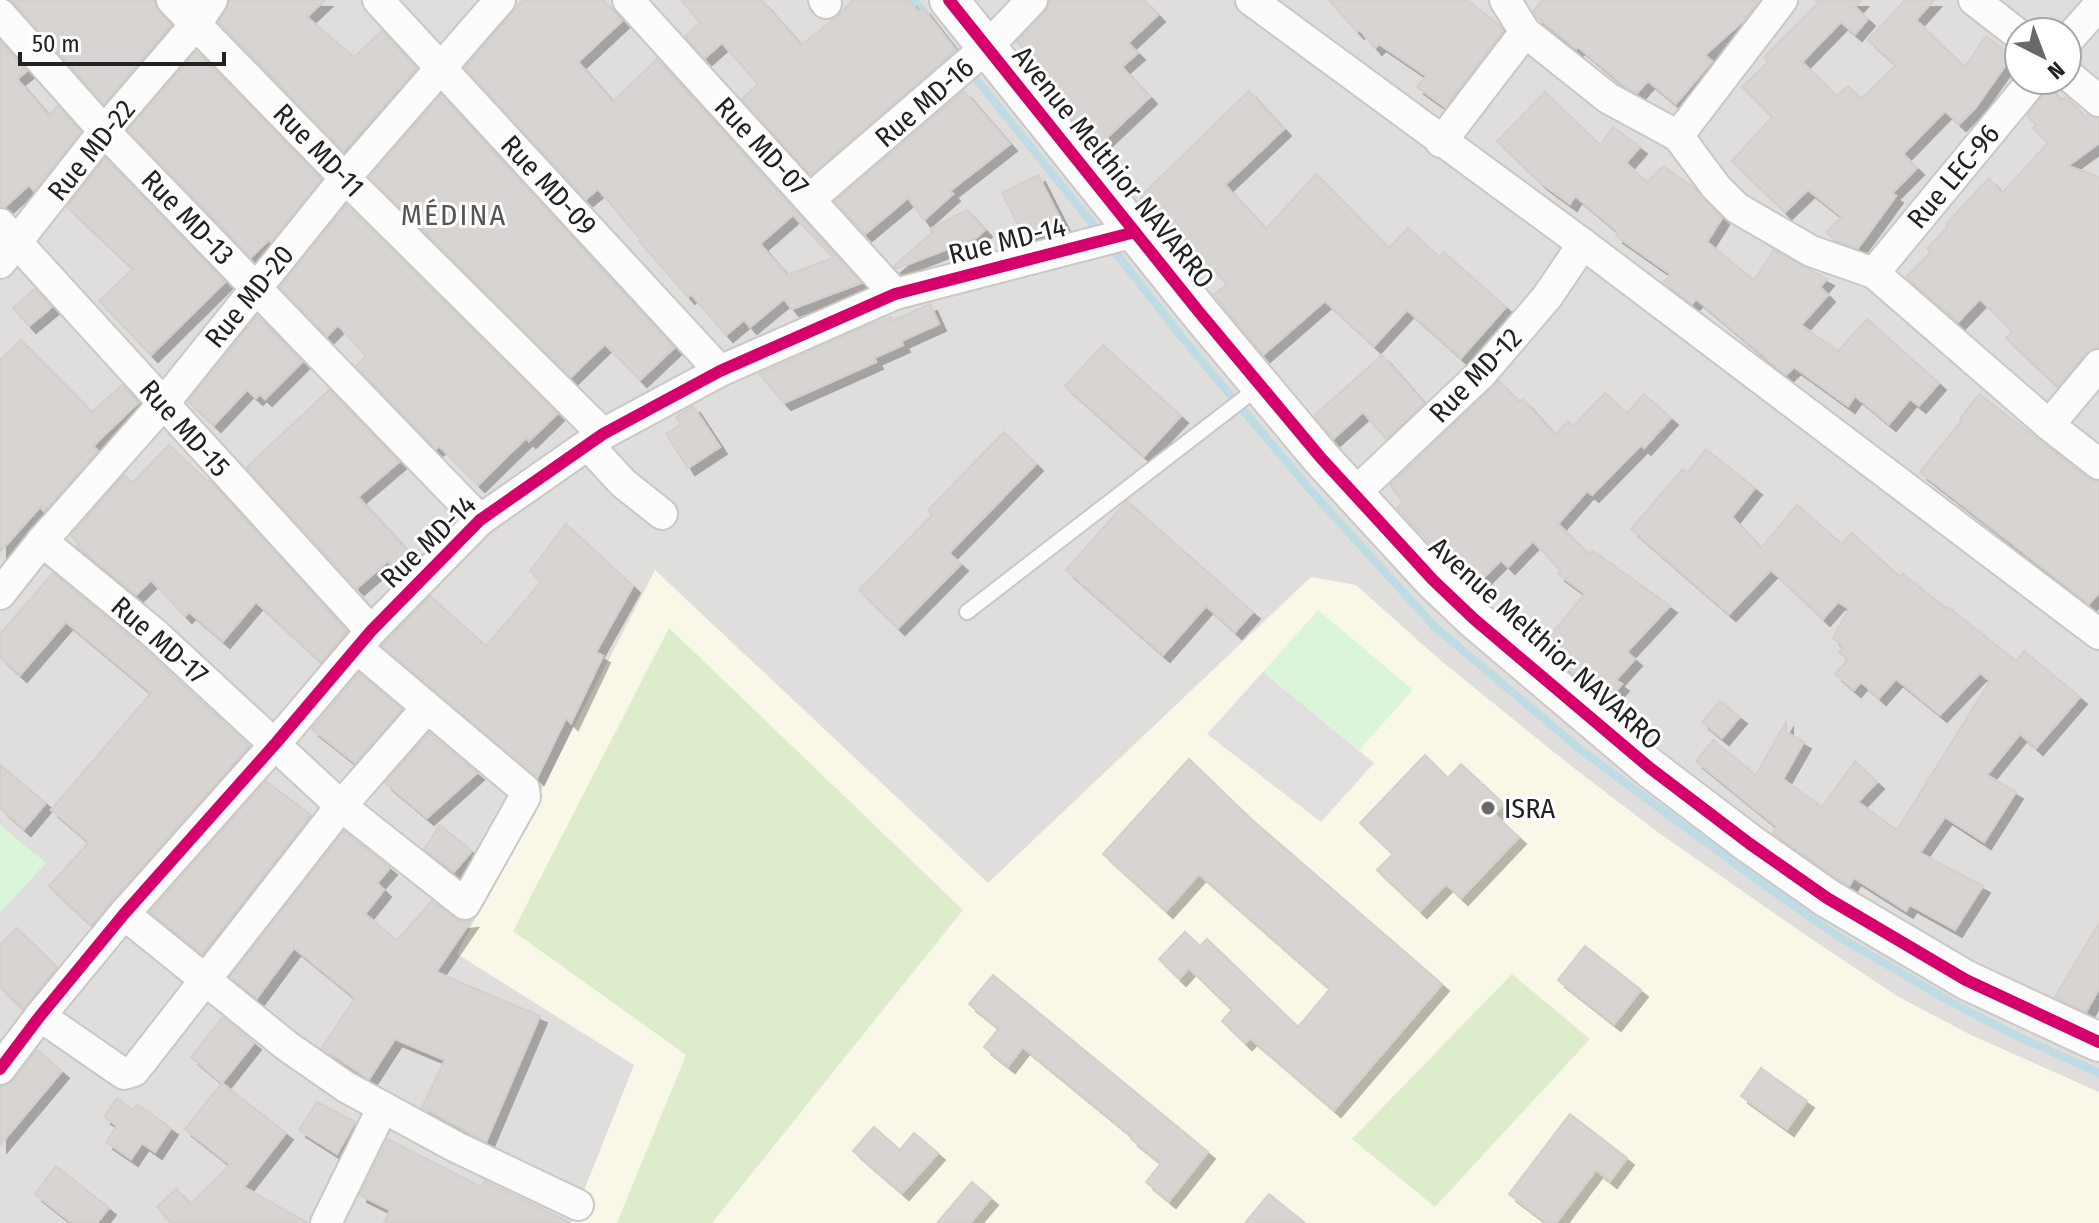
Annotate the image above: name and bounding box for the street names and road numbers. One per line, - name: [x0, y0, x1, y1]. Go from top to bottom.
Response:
- street label: Avenue Melthior NAVARRO: [1006, 40, 1221, 295]
- street label: Rue MD-16: [868, 51, 980, 154]
- street label: Rue MD-07: [708, 90, 815, 202]
- street label: Rue MD-22: [41, 93, 142, 207]
- street label: Rue MD-11: [266, 97, 371, 204]
- street label: Rue LEC-96: [1900, 118, 2006, 235]
- street label: Rue MD-09: [494, 128, 603, 242]
- street label: Rue MD-13: [135, 163, 241, 271]
- street label: Rue MD-14: [945, 210, 1069, 271]
- street label: Rue MD-20: [198, 239, 301, 354]
- street label: Rue MD-12: [1422, 321, 1528, 429]
- street label: Rue MD-15: [133, 373, 237, 483]
- street label: Rue MD-14: [374, 488, 483, 595]
- street label: Avenue Melthior NAVARRO: [1423, 530, 1669, 757]
- street label: Rue MD-17: [105, 590, 215, 691]

